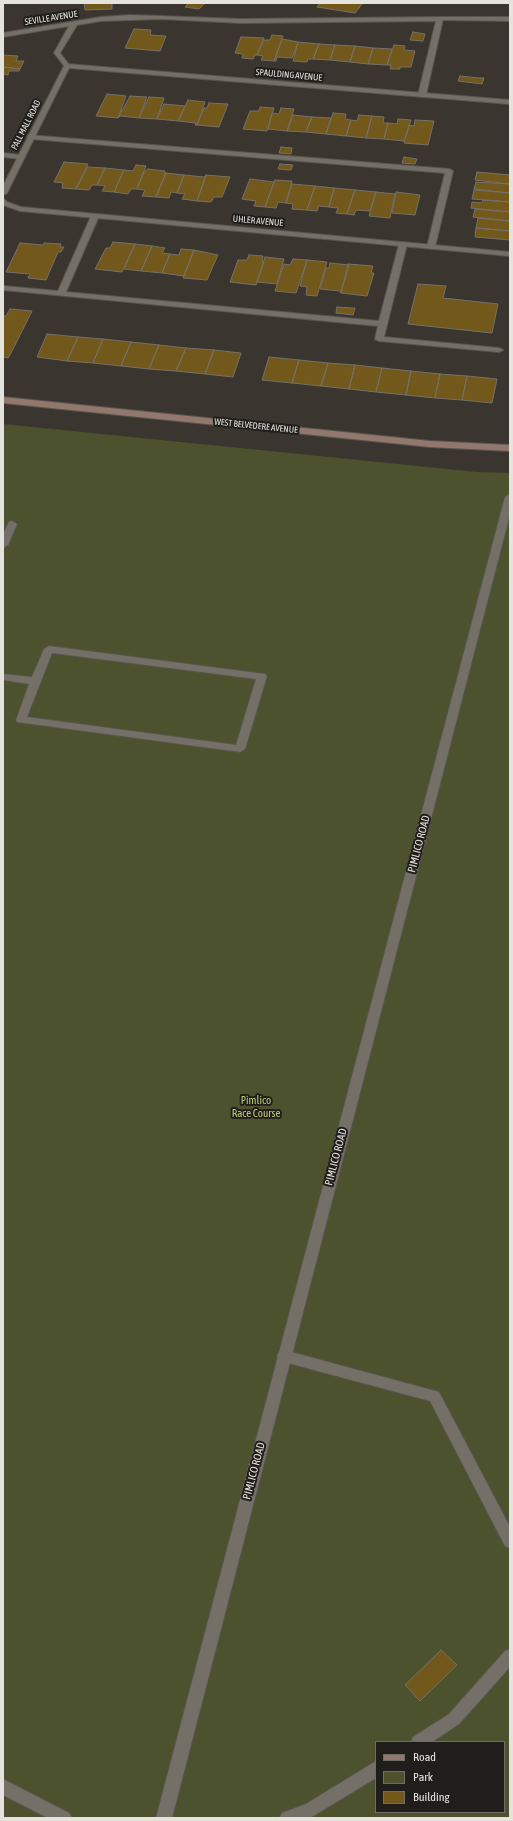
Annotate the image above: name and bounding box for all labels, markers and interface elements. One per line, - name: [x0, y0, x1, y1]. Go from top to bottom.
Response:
- street label: SEVILLE AVENUE: [24, 8, 78, 28]
- street label: SPAULDING AVENUE: [255, 67, 323, 83]
- street label: PALL MALL ROAD: [9, 98, 43, 152]
- street label: UHLER AVENUE: [232, 213, 284, 229]
- street label: WEST BELVEDERE AVENUE: [214, 416, 298, 436]
- street label: PIMLICO ROAD: [405, 814, 433, 874]
- park label: Pimlico Race Course: [232, 1094, 280, 1120]
- street label: PIMLICO ROAD: [322, 1127, 350, 1187]
- street label: PIMLICO ROAD: [240, 1441, 268, 1501]
- legend: [375, 1741, 505, 1813]
- text: Road: [413, 1750, 436, 1764]
- text: Park: [413, 1770, 433, 1784]
- text: Building: [413, 1790, 450, 1804]

